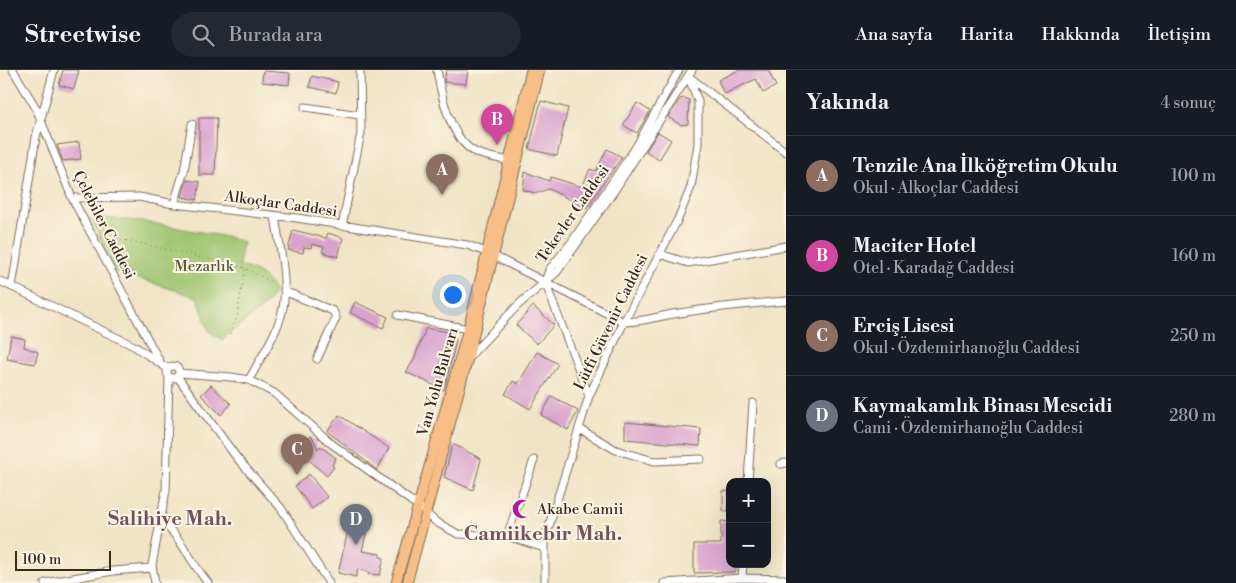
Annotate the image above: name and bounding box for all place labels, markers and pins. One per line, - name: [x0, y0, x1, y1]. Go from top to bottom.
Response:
- pin: B: [481, 104, 513, 145]
- pin: A: [426, 154, 458, 195]
- pin: C: [281, 434, 313, 475]
- mosque icon: Akabe Camii: [511, 498, 533, 520]
- place label: Akabe Camii: [536, 500, 623, 519]
- pin: D: [340, 504, 372, 545]

